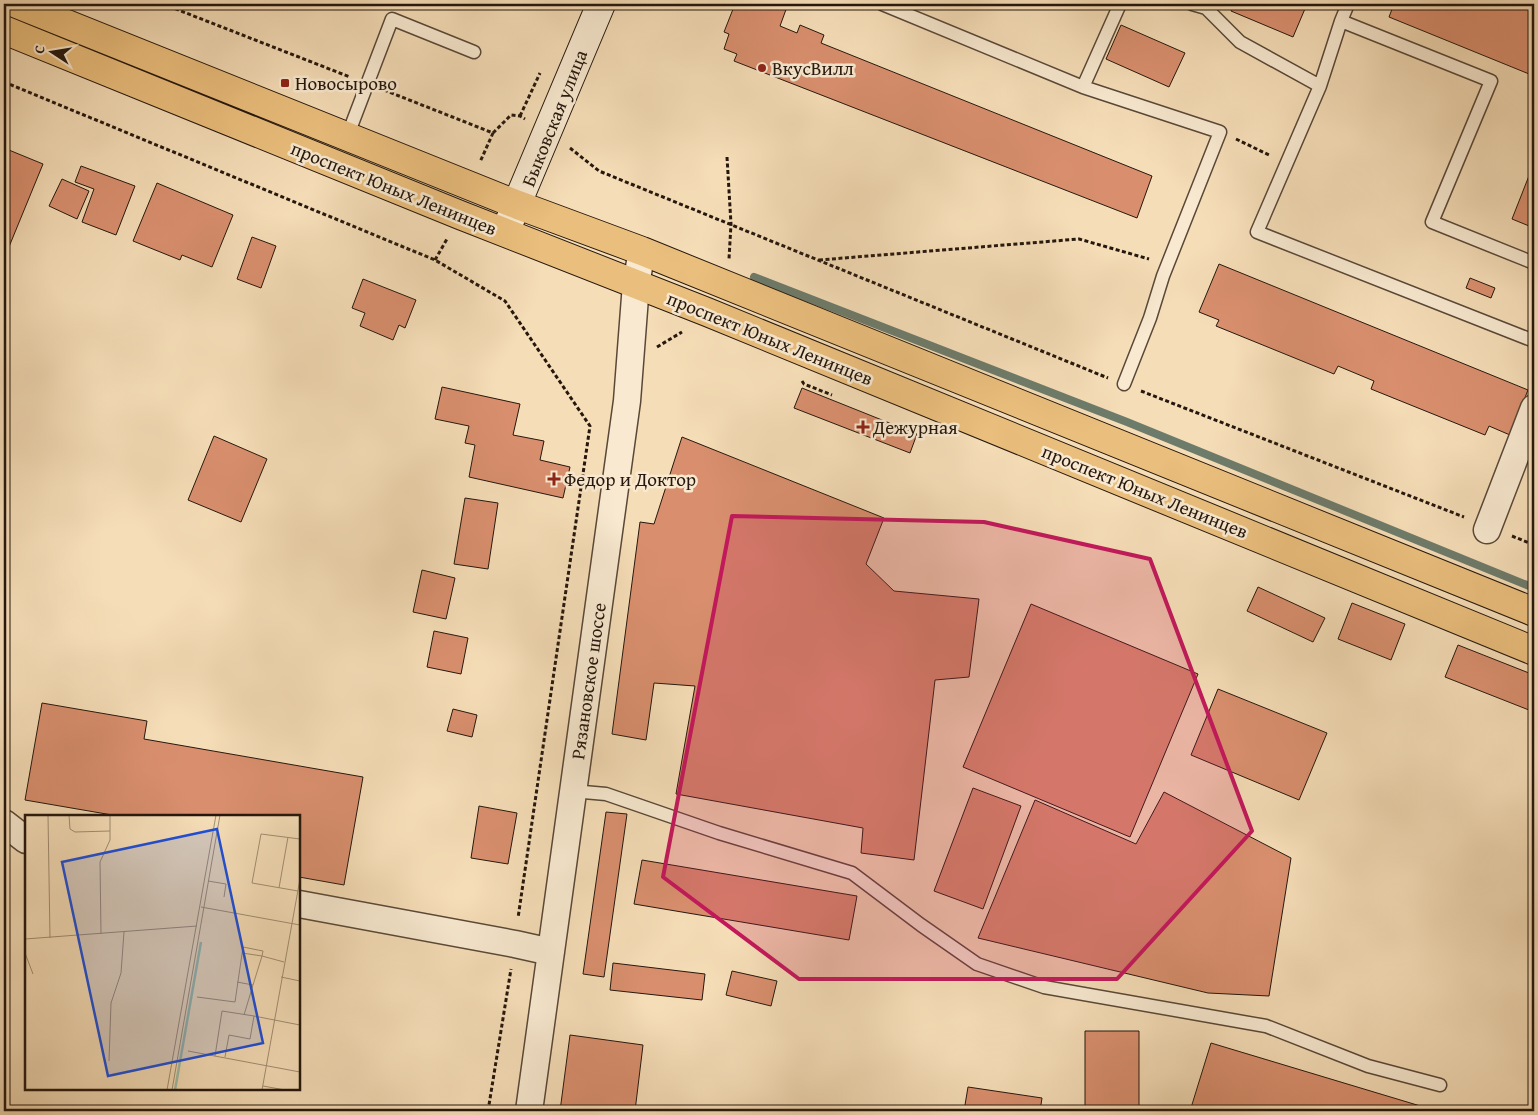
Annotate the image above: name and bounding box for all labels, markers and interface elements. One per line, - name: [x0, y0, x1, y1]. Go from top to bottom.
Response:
- north arrow: [28, 28, 78, 78]
- text: С: [29, 43, 50, 55]
- street label: Быковская улица: [514, 45, 594, 191]
- place label: ВкусВилл: [772, 54, 854, 82]
- marker: ВкусВилл: [756, 62, 768, 74]
- place label: Новосырово: [295, 69, 397, 97]
- marker: Новосырово: [279, 77, 291, 89]
- street label: проспект Юных Ленинцев: [287, 134, 501, 242]
- street label: проспект Юных Ленинцев: [663, 284, 877, 392]
- place label: Дежурная: [872, 413, 958, 441]
- marker: Дежурная: [857, 421, 869, 433]
- street label: проспект Юных Ленинцев: [1038, 437, 1252, 545]
- place label: Федор и Доктор: [564, 465, 696, 493]
- marker: Федор и Доктор: [548, 473, 560, 485]
- street label: Рязановское шоссе: [563, 601, 613, 761]
- inset map: [25, 815, 300, 1090]

